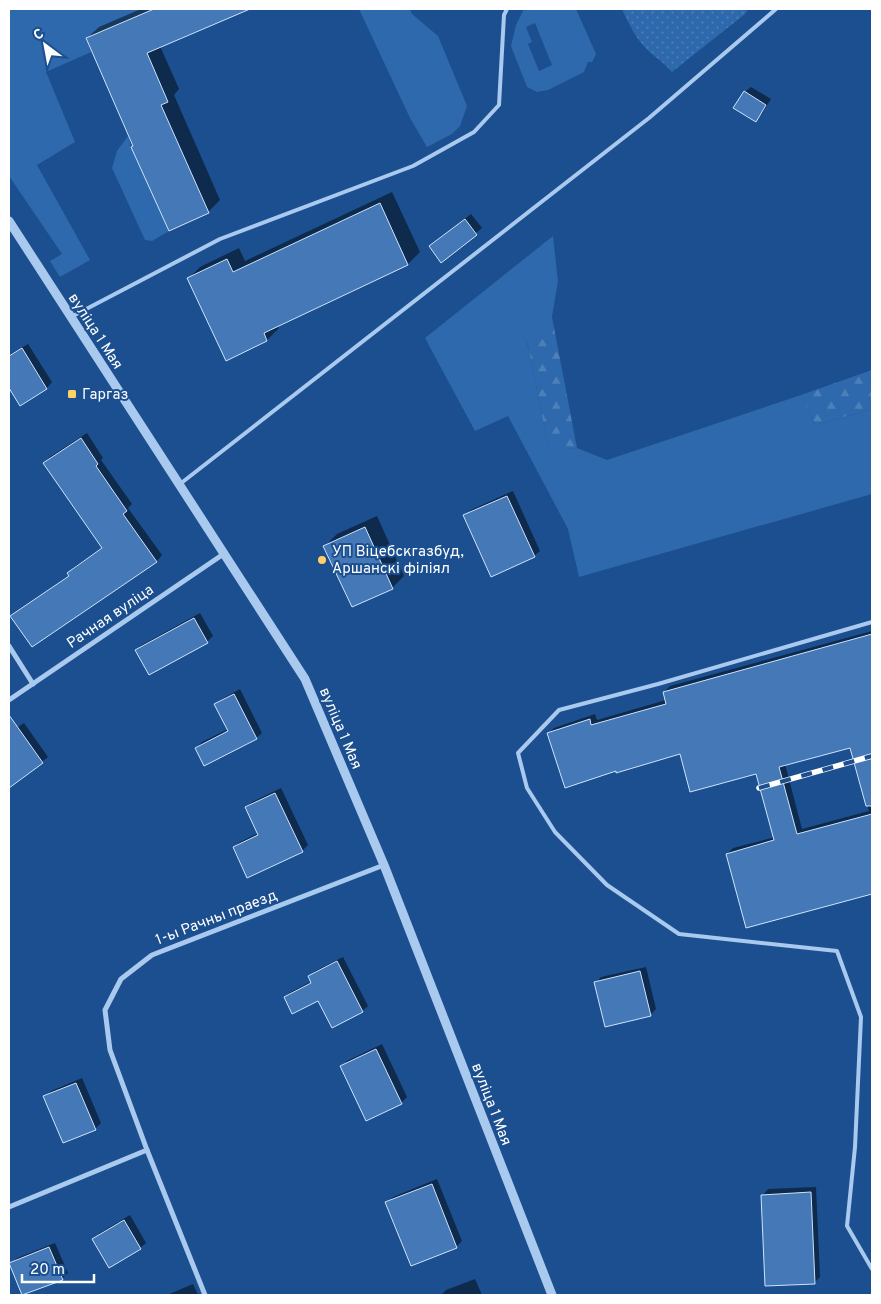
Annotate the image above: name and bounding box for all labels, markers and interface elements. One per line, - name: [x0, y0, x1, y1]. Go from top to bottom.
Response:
- north arrow: [20, 20, 70, 70]
- text: С: [31, 26, 47, 45]
- street label: вуліца 1 Мая: [63, 290, 126, 373]
- place label: Гаргаз: [82, 386, 128, 405]
- marker: Гаргаз: [66, 388, 78, 400]
- place label: УП Віцебскгазбуд, Аршанскі філіял: [332, 543, 464, 579]
- marker: УП Віцебскгазбуд, Аршанскі філіял: [316, 554, 328, 566]
- street label: Рачная вуліца: [64, 581, 158, 653]
- street label: вуліца 1 Мая: [314, 685, 365, 772]
- street label: 1-ы Рачны праезд: [153, 886, 280, 950]
- street label: вуліца 1 Мая: [466, 1061, 515, 1149]
- scale bar: [22, 1252, 95, 1284]
- text: 20 m: [30, 1261, 65, 1280]

